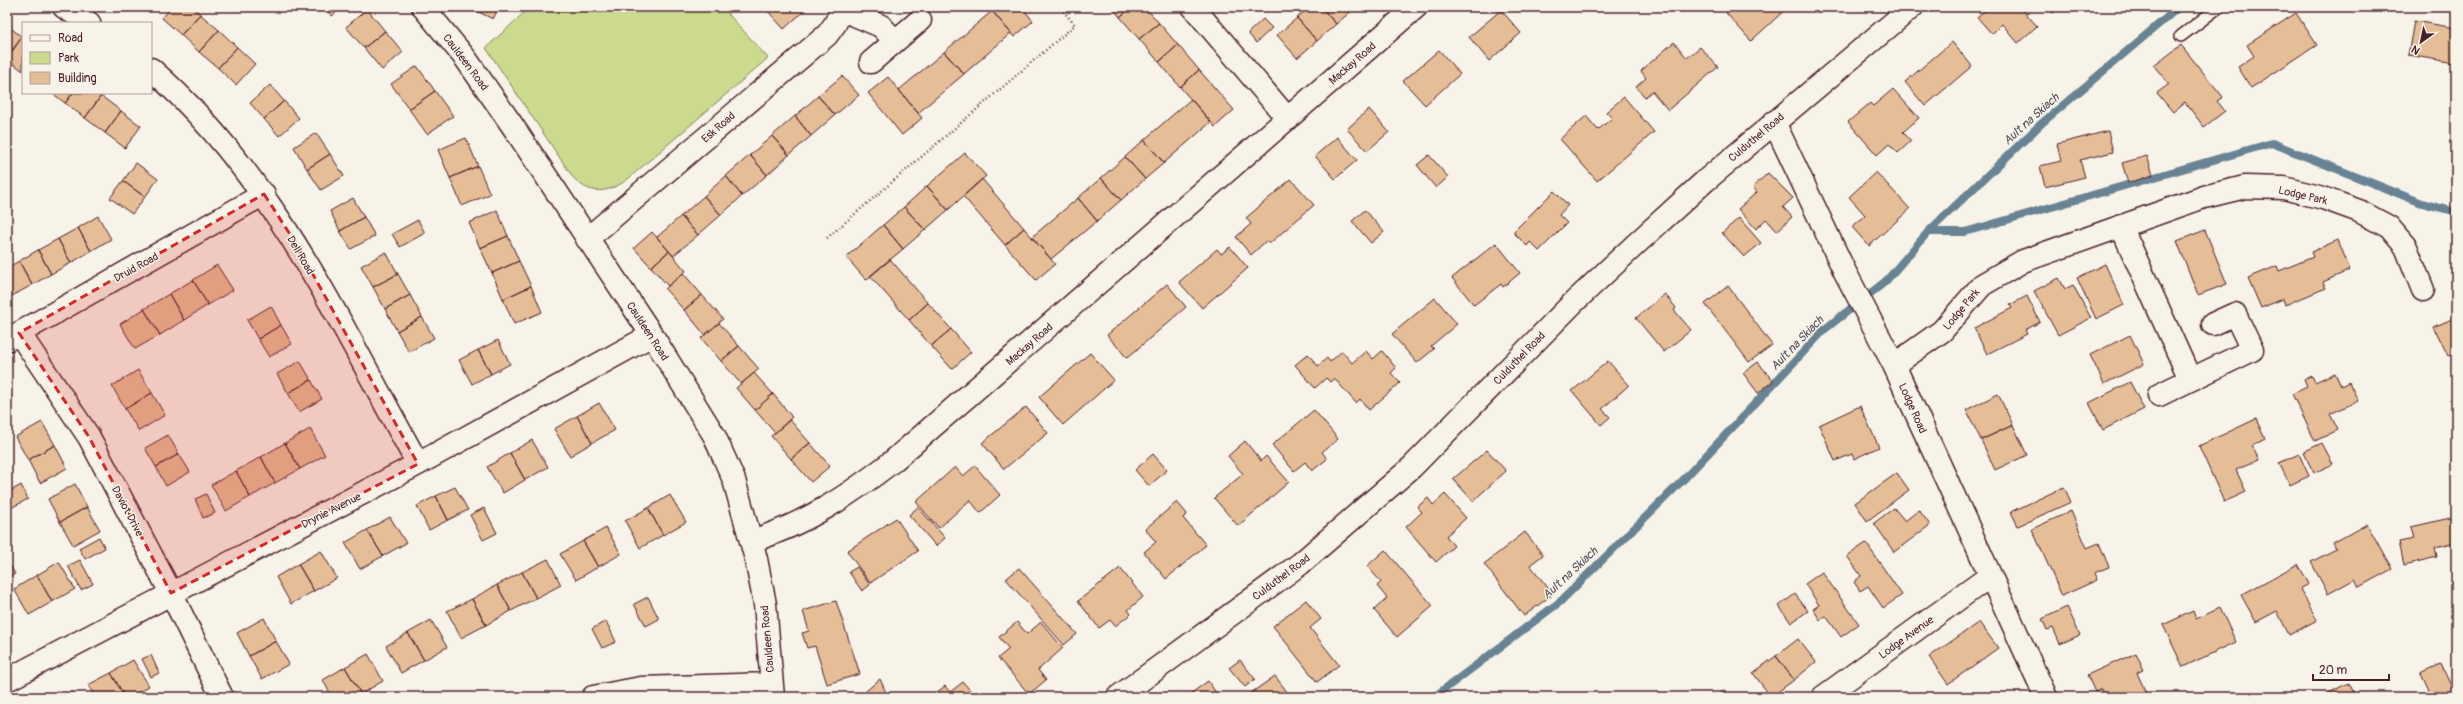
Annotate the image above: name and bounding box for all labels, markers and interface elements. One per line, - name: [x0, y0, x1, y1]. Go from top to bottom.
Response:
- legend: [22, 22, 152, 94]
- north arrow: [2401, 22, 2441, 62]
- text: Road: [58, 31, 83, 46]
- street label: Cauldeen Road: [440, 31, 491, 93]
- street label: Mackay Road: [1326, 39, 1379, 87]
- text: N: [2409, 42, 2422, 57]
- text: Park: [58, 51, 79, 66]
- text: Building: [58, 71, 97, 86]
- water label: Ault na Skiach: [2000, 89, 2063, 148]
- street label: Esk Road: [699, 109, 738, 146]
- street label: Culduthel Road: [1726, 110, 1787, 164]
- street label: Lodge Park: [2277, 184, 2329, 208]
- street label: Dell Road: [284, 233, 317, 277]
- street label: Druid Road: [112, 250, 161, 285]
- street label: Lodge Park: [1940, 286, 1983, 333]
- street label: Cauldeen Road: [624, 299, 671, 363]
- water label: Ault na Skiach: [1768, 312, 1828, 374]
- street label: Mackay Road: [1003, 320, 1056, 368]
- street label: Culduthel Road: [1491, 329, 1548, 388]
- street label: Lodge Road: [1896, 381, 1929, 435]
- street label: Daviot Drive: [109, 484, 147, 539]
- street label: Drynie Avenue: [299, 490, 364, 531]
- water label: Ault na Skiach: [1540, 543, 1602, 603]
- street label: Culduthel Road: [1250, 552, 1313, 603]
- street label: Cauldeen Road: [758, 605, 777, 673]
- street label: Lodge Avenue: [1876, 613, 1937, 662]
- scale bar: [2313, 656, 2389, 682]
- text: 20 m: [2319, 663, 2348, 678]

